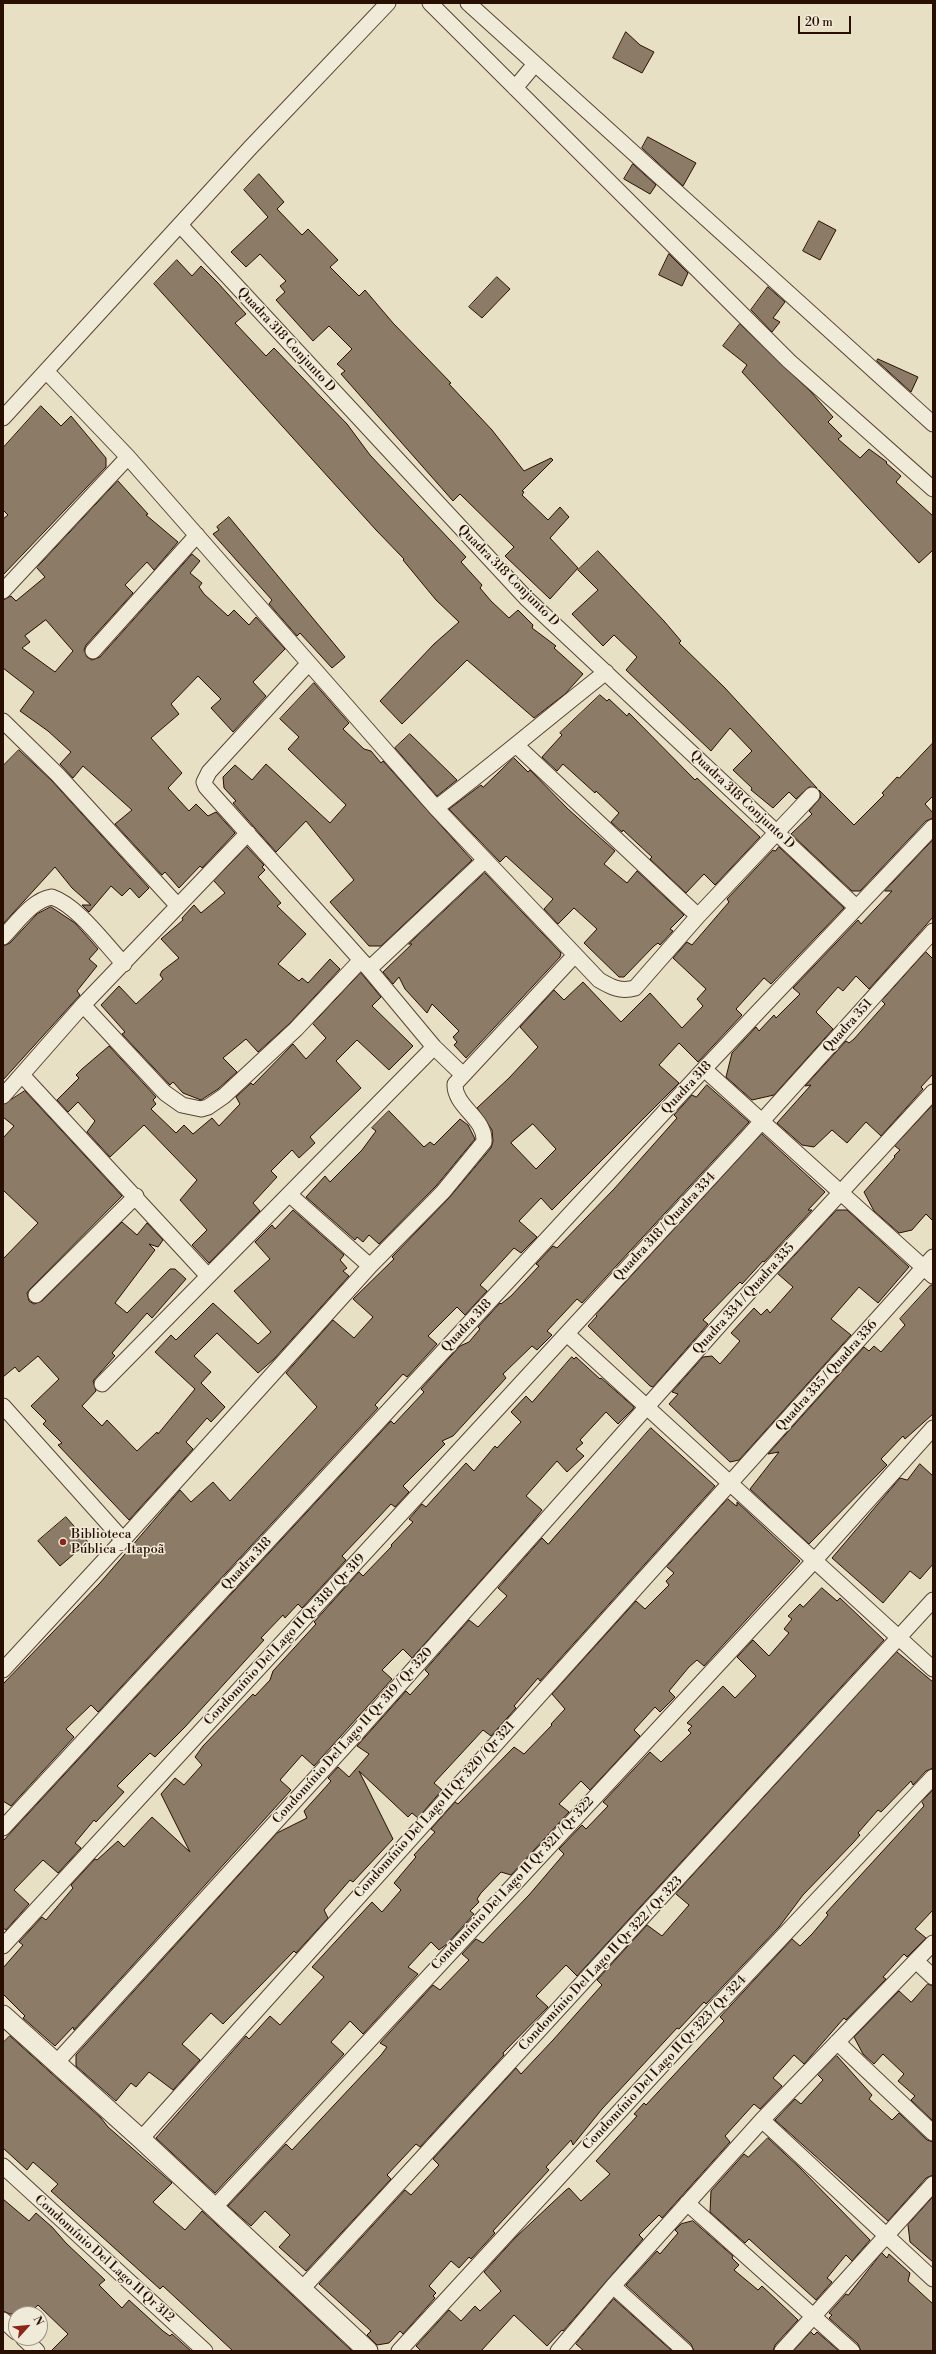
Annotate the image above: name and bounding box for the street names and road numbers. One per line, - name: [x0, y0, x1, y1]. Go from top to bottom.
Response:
- street label: Quadra 318 Conjunto D: [234, 285, 338, 395]
- street label: Quadra 318 Conjunto D: [454, 522, 562, 630]
- street label: Quadra 318 Conjunto D: [687, 748, 797, 852]
- street label: Quadra 351: [820, 996, 876, 1056]
- street label: Quadra 318: [659, 1058, 715, 1118]
- street label: Quadra 318 / Quadra 334: [611, 1169, 719, 1285]
- street label: Quadra 334 / Quadra 335: [690, 1240, 798, 1358]
- street label: Quadra 318: [439, 1296, 495, 1356]
- street label: Quadra 335 / Quadra 336: [773, 1317, 881, 1435]
- street label: Quadra 318: [219, 1534, 275, 1594]
- street label: Condomínio Del Lago II Qr 318 / Qr 319: [201, 1551, 369, 1729]
- street label: Condomínio Del Lago II Qr 319 / Qr 320: [270, 1645, 436, 1827]
- street label: Condomínio Del Lago II Qr 320 / Qr 321: [351, 1718, 519, 1902]
- street label: Condomínio Del Lago II Qr 321 / Qr 322: [428, 1794, 598, 1974]
- street label: Condomínio Del Lago II Qr 322 / Qr 323: [516, 1874, 686, 2054]
- street label: Condomínio Del Lago II Qr 323 / Qr 324: [580, 1973, 750, 2153]
- street label: Condomínio Del Lago II Qr 312: [31, 2192, 177, 2326]

